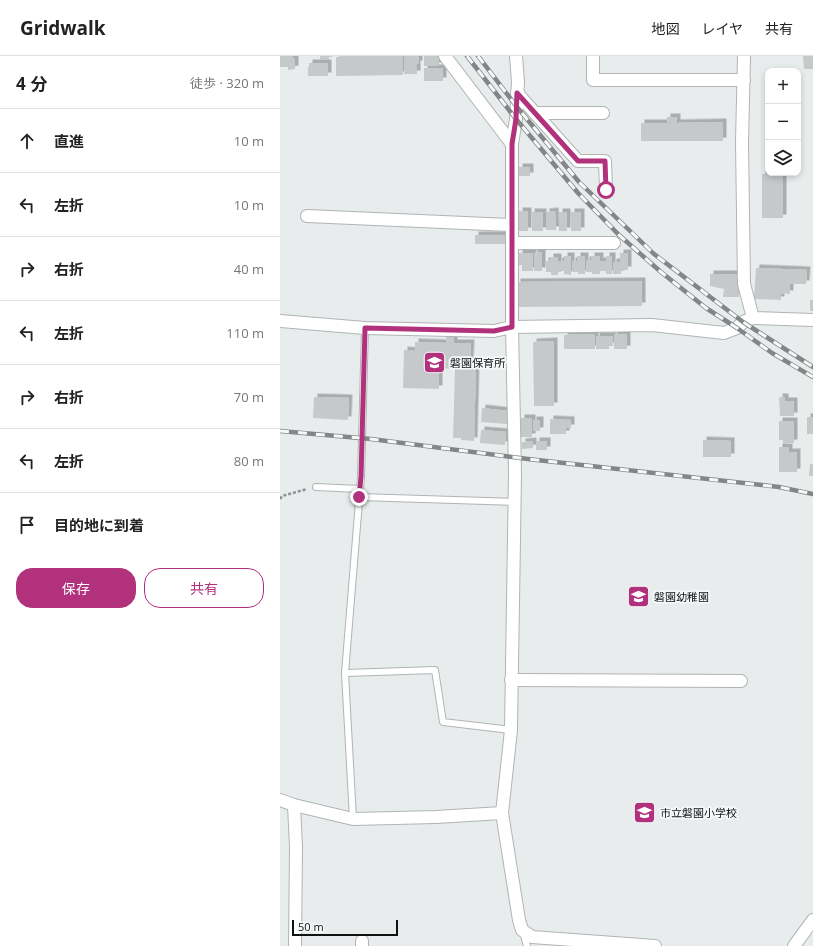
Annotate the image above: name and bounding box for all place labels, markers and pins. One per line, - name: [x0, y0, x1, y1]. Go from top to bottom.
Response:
- school or university icon: 磐園保育所: [421, 350, 447, 376]
- place label: 磐園保育所: [450, 355, 506, 370]
- school or university icon: 磐園幼稚園: [626, 584, 652, 610]
- place label: 磐園幼稚園: [654, 589, 709, 604]
- school or university icon: 市立磐園小学校: [632, 800, 658, 826]
- place label: 市立磐園小学校: [660, 805, 737, 820]

